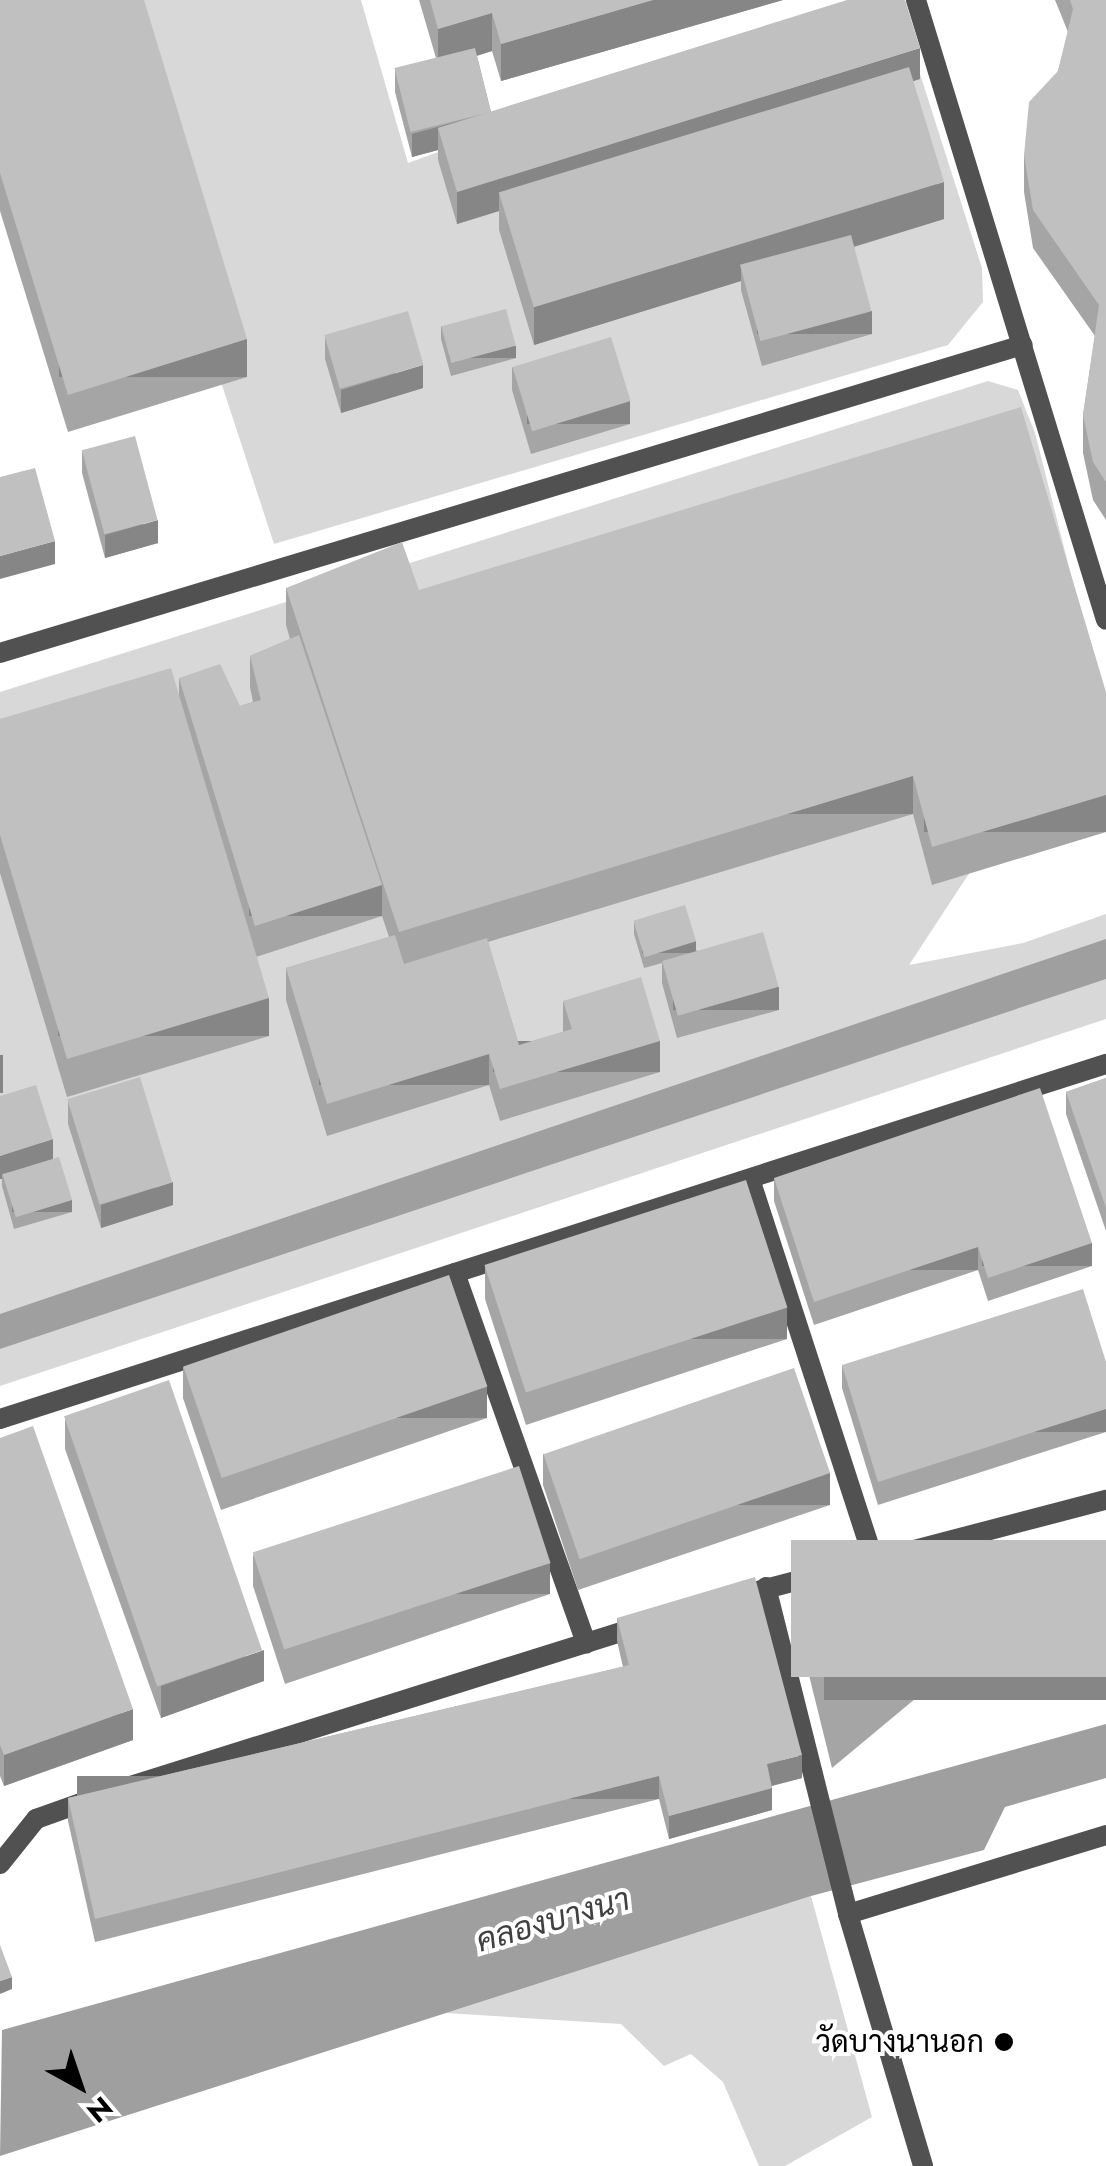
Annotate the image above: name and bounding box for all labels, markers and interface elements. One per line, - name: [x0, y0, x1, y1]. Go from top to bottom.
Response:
- water label: คลองบางนา: [472, 1880, 634, 1960]
- place label: วัดบางนานอก: [816, 2024, 984, 2060]
- marker: วัดบางนานอก: [993, 2031, 1015, 2053]
- north arrow: [30, 2036, 130, 2136]
- text: N: [78, 2087, 121, 2132]

